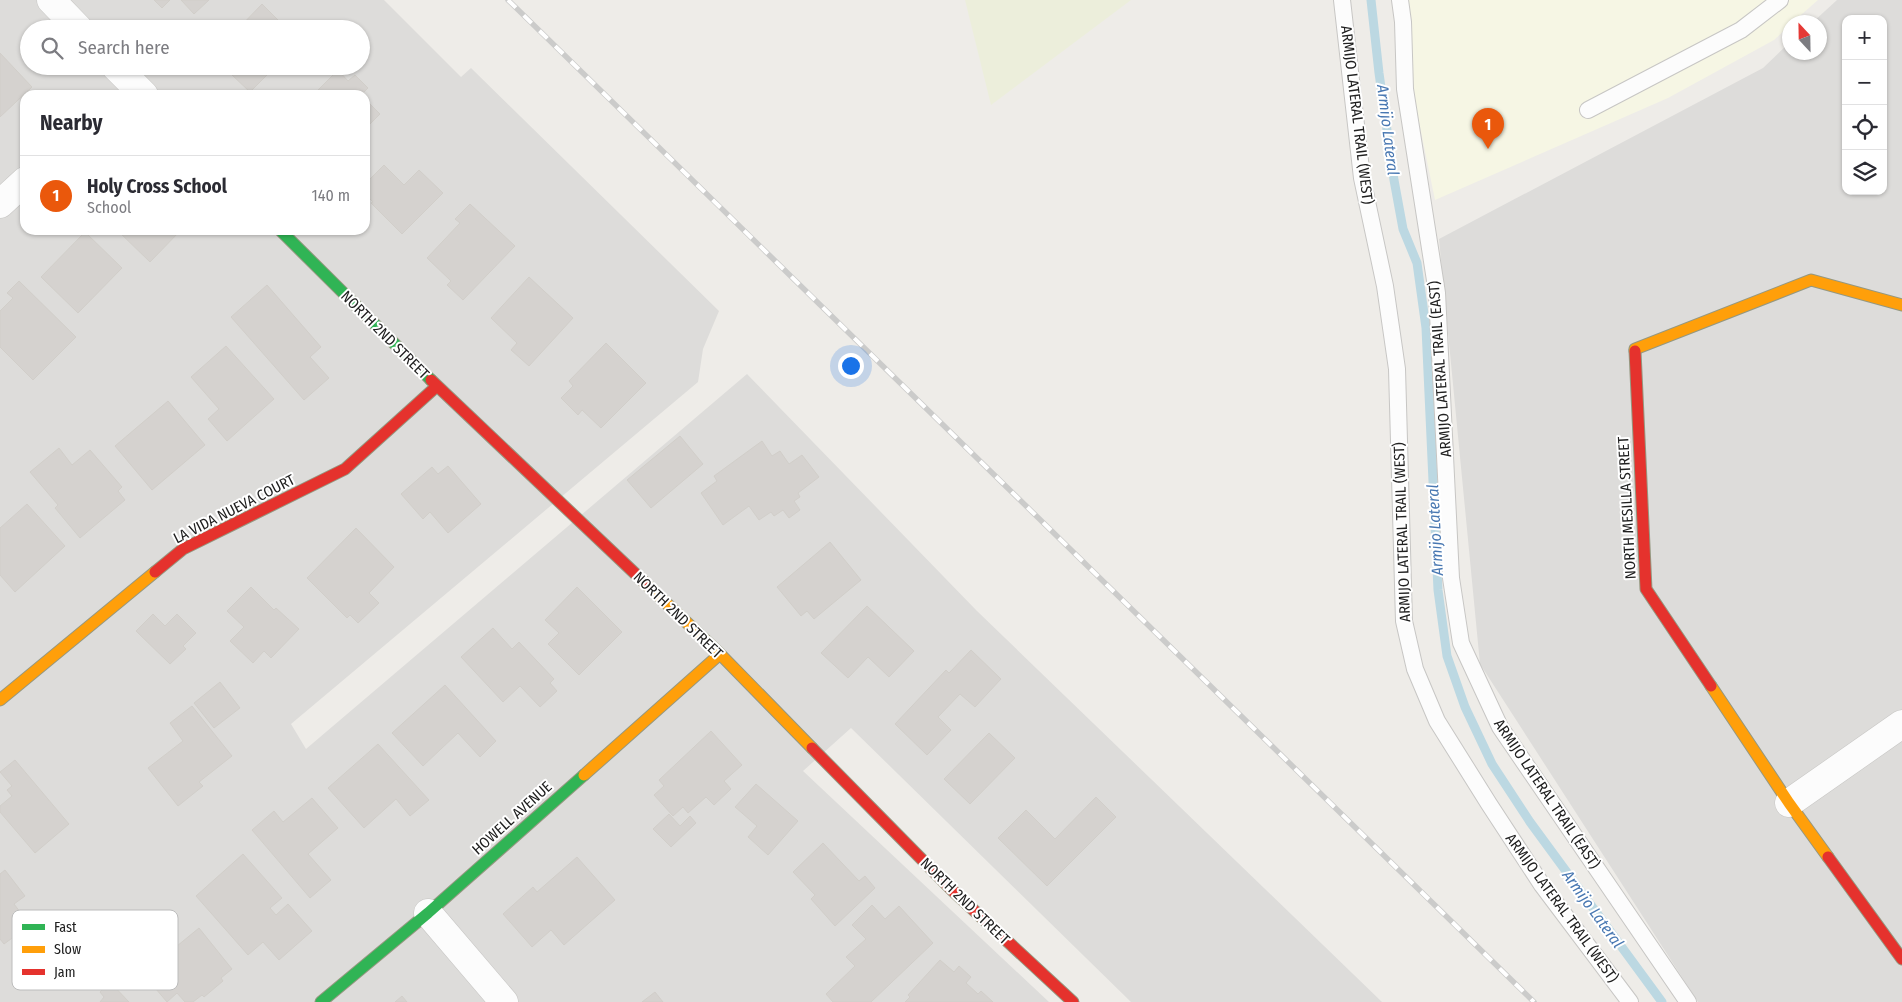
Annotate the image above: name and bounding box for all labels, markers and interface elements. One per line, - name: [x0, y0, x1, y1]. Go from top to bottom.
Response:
- north arrow: [1782, 15, 1827, 60]
- map controls: [1842, 15, 1887, 195]
- button: +: [1842, 15, 1887, 60]
- search box: [20, 20, 370, 75]
- street label: ARMIJO LATERAL TRAIL (WEST): [1337, 25, 1377, 205]
- icon: search: [38, 34, 66, 62]
- text: Search here: [78, 36, 170, 59]
- button: −: [1842, 60, 1887, 105]
- water label: Armijo Lateral: [1373, 83, 1403, 176]
- button: locate: [1842, 105, 1887, 150]
- pin: 1: [1472, 108, 1504, 149]
- text: Nearby: [40, 110, 102, 136]
- button: layers: [1842, 150, 1887, 195]
- text: Holy Cross School: [87, 175, 227, 198]
- text: 1: [53, 186, 59, 205]
- text: 140 m: [312, 186, 350, 205]
- text: School: [87, 198, 131, 217]
- street label: ARMIJO LATERAL TRAIL (EAST): [1425, 280, 1455, 458]
- street label: NORTH 2ND STREET: [337, 287, 433, 383]
- your location: [838, 353, 864, 379]
- street label: NORTH MESILLA STREET: [1614, 436, 1640, 580]
- street label: ARMIJO LATERAL TRAIL (WEST): [1390, 442, 1414, 622]
- street label: LA VIDA NUEVA COURT: [170, 471, 298, 547]
- water label: Armijo Lateral: [1423, 484, 1447, 577]
- street label: NORTH 2ND STREET: [630, 568, 726, 662]
- street label: ARMIJO LATERAL TRAIL (EAST): [1490, 716, 1604, 872]
- street label: HOWELL AVENUE: [468, 778, 556, 858]
- street label: ARMIJO LATERAL TRAIL (WEST): [1502, 830, 1622, 986]
- street label: NORTH 2ND STREET: [917, 854, 1013, 948]
- water label: Armijo Lateral: [1558, 866, 1628, 952]
- legend: [12, 910, 178, 990]
- text: Fast: [54, 919, 77, 936]
- text: Slow: [54, 941, 81, 958]
- text: Jam: [54, 964, 75, 981]

